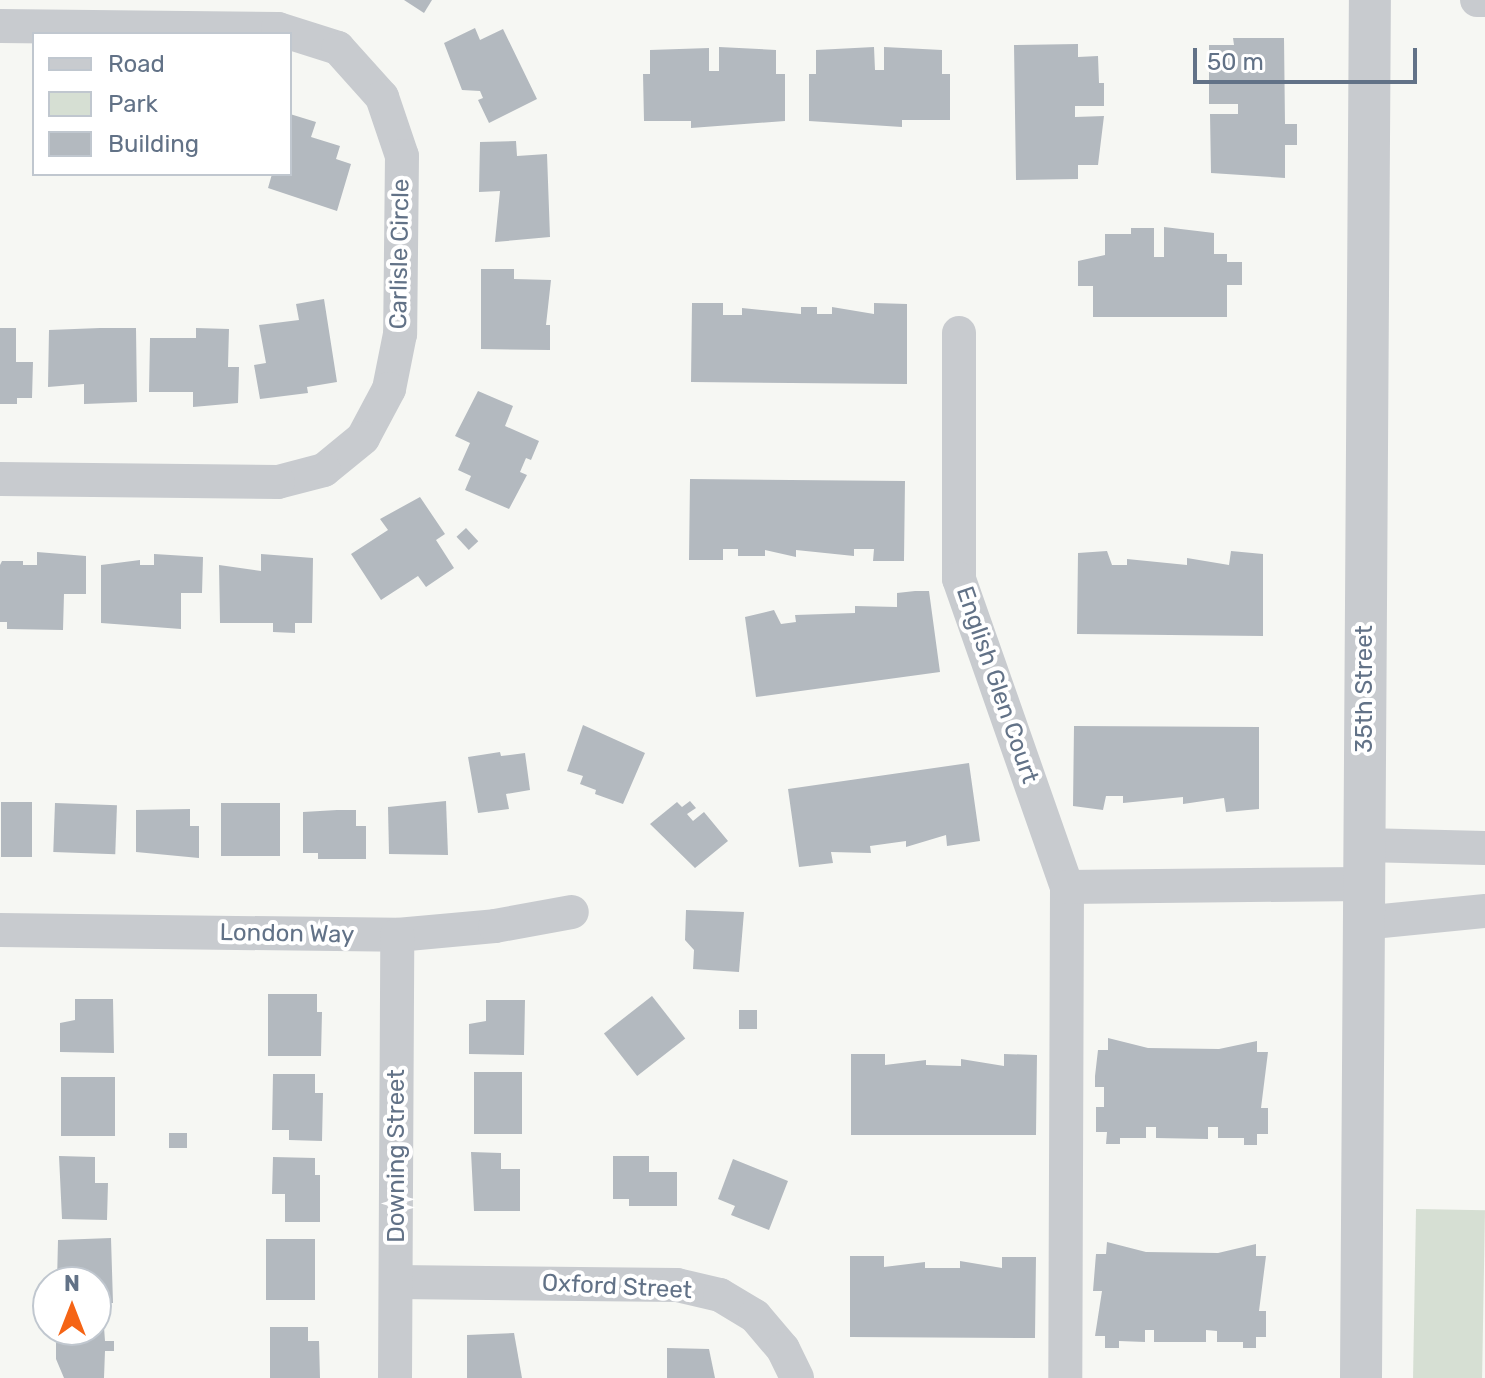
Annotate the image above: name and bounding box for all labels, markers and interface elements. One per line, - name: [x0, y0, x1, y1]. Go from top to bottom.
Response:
- legend: [32, 32, 292, 176]
- scale bar: [1197, 32, 1421, 82]
- text: 50 m: [1207, 48, 1264, 76]
- text: Road: [108, 50, 165, 78]
- text: Park: [108, 90, 158, 118]
- text: Building: [108, 130, 199, 158]
- street label: Carlisle Circle: [384, 178, 416, 330]
- street label: English Glen Court: [950, 583, 1044, 787]
- street label: 35th Street: [1351, 625, 1379, 753]
- street label: London Way: [219, 918, 355, 950]
- street label: Downing Street: [383, 1069, 411, 1243]
- north arrow: [32, 1266, 112, 1346]
- street label: Oxford Street: [541, 1269, 693, 1305]
- text: N: [64, 1270, 80, 1297]

